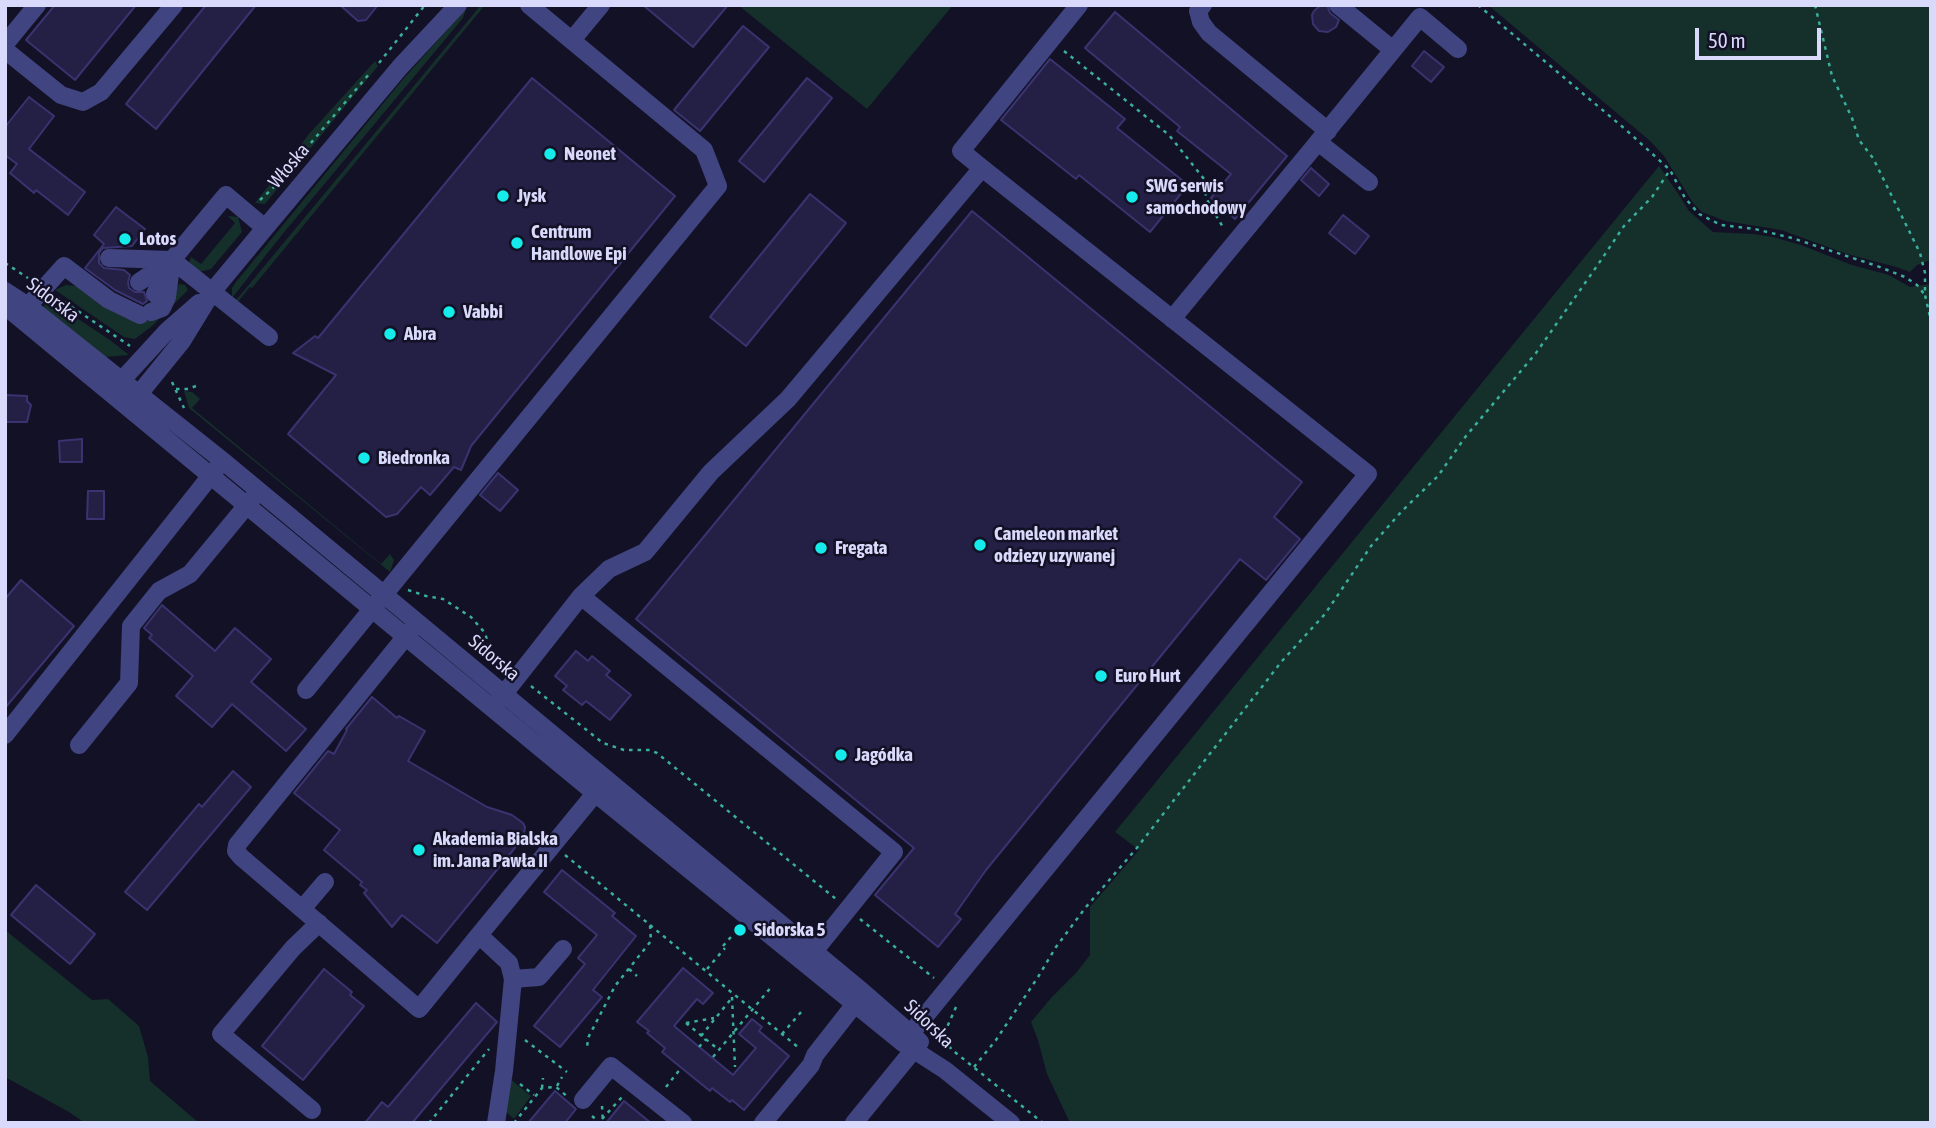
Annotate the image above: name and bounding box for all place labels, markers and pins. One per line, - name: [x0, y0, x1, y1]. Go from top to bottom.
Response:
- place label: Neonet: [564, 143, 616, 165]
- marker: Neonet: [542, 146, 558, 162]
- place label: SWG serwis samochodowy: [1146, 175, 1246, 219]
- place label: Jysk: [517, 185, 546, 207]
- marker: Jysk: [495, 188, 511, 204]
- marker: SWG serwis samochodowy: [1124, 189, 1140, 205]
- place label: Centrum Handlowe Epi: [531, 221, 627, 265]
- place label: Lotos: [139, 228, 176, 250]
- marker: Lotos: [117, 231, 133, 247]
- marker: Centrum Handlowe Epi: [509, 235, 525, 251]
- place label: Vabbi: [463, 301, 503, 323]
- marker: Vabbi: [441, 304, 457, 320]
- place label: Abra: [404, 323, 436, 345]
- marker: Abra: [382, 326, 398, 342]
- place label: Biedronka: [378, 447, 450, 469]
- marker: Biedronka: [356, 450, 372, 466]
- place label: Cameleon market odziezy uzywanej: [994, 523, 1118, 567]
- place label: Fregata: [835, 537, 887, 559]
- marker: Cameleon market odziezy uzywanej: [972, 537, 988, 553]
- marker: Fregata: [813, 540, 829, 556]
- place label: Euro Hurt: [1115, 665, 1181, 687]
- marker: Euro Hurt: [1093, 668, 1109, 684]
- place label: Jagódka: [855, 744, 913, 766]
- marker: Jagódka: [833, 747, 849, 763]
- place label: Akademia Bialska im. Jana Pawła II: [433, 828, 558, 872]
- marker: Akademia Bialska im. Jana Pawła II: [411, 842, 427, 858]
- place label: Sidorska 5: [754, 919, 825, 941]
- marker: Sidorska 5: [732, 922, 748, 938]

